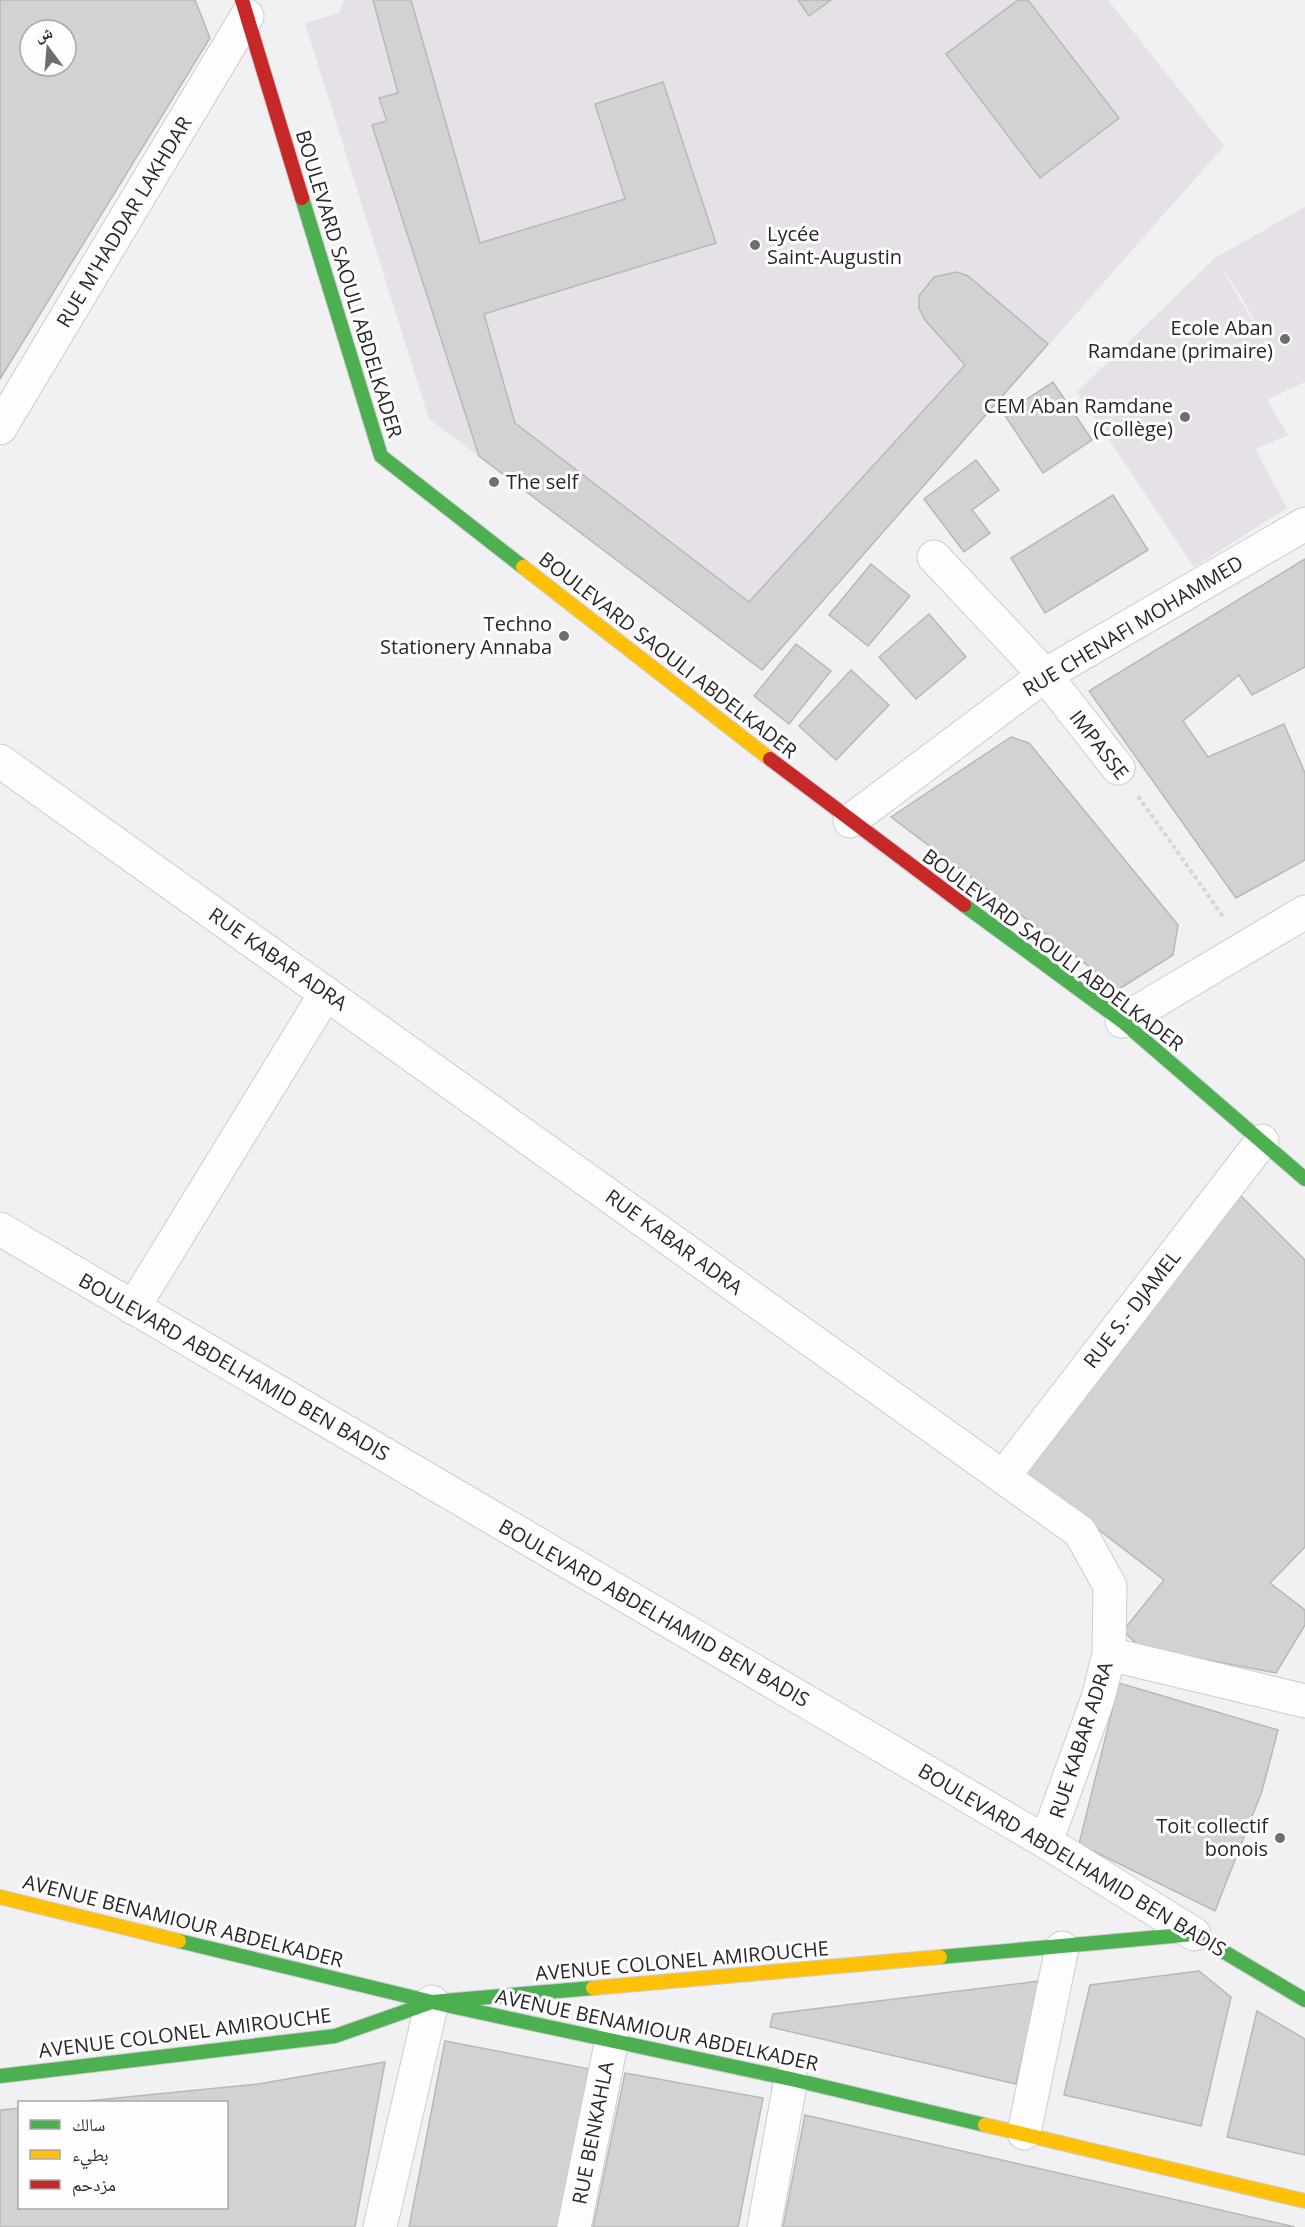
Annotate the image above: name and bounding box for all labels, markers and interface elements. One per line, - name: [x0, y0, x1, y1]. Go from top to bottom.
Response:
- north arrow: [18, 18, 78, 78]
- text: ش: [33, 21, 55, 46]
- street label: RUE M'HADDAR LAKHDAR: [50, 111, 198, 332]
- street label: BOULEVARD SAOULI ABDELKADER: [290, 127, 409, 442]
- place label: Lycée Saint-Augustin: [767, 220, 902, 270]
- marker: Lycée Saint-Augustin: [748, 238, 762, 252]
- place label: Ecole Aban Ramdane (primaire): [1088, 314, 1273, 364]
- marker: Ecole Aban Ramdane (primaire): [1278, 332, 1292, 346]
- place label: CEM Aban Ramdane (Collège): [984, 392, 1173, 442]
- marker: CEM Aban Ramdane (Collège): [1178, 410, 1192, 424]
- place label: The self: [506, 468, 580, 495]
- marker: The self: [487, 475, 501, 489]
- street label: BOULEVARD SAOULI ABDELKADER: [534, 545, 803, 764]
- street label: RUE CHENAFI MOHAMMED: [1017, 549, 1248, 702]
- place label: Techno Stationery Annaba: [380, 610, 552, 660]
- marker: Techno Stationery Annaba: [557, 629, 571, 643]
- street label: IMPASSE: [1064, 704, 1135, 785]
- street label: BOULEVARD SAOULI ABDELKADER: [917, 842, 1190, 1057]
- street label: RUE KABAR ADRA: [204, 901, 353, 1017]
- street label: RUE KABAR ADRA: [600, 1183, 749, 1301]
- street label: RUE S.- DJAMEL: [1077, 1244, 1186, 1373]
- street label: BOULEVARD ABDELHAMID BEN BADIS: [74, 1266, 395, 1467]
- street label: BOULEVARD ABDELHAMID BEN BADIS: [494, 1512, 815, 1713]
- street label: RUE KABAR ADRA: [1042, 1658, 1119, 1822]
- street label: BOULEVARD ABDELHAMID BEN BADIS: [913, 1757, 1231, 1962]
- place label: Toit collectif bonois: [1156, 1812, 1269, 1862]
- marker: Toit collectif bonois: [1273, 1831, 1287, 1845]
- street label: AVENUE BENAMIOUR ABDELKADER: [20, 1868, 347, 1974]
- street label: AVENUE COLONEL AMIROUCHE: [534, 1934, 830, 1987]
- street label: AVENUE BENAMIOUR ABDELKADER: [493, 1982, 822, 2077]
- street label: AVENUE COLONEL AMIROUCHE: [37, 2001, 333, 2064]
- street label: RUE BENKAHLA: [565, 2059, 620, 2207]
- legend: [18, 2101, 228, 2209]
- text: سالك: [72, 2112, 105, 2136]
- text: بطيء: [72, 2142, 109, 2170]
- text: مزدحم: [72, 2172, 116, 2197]

